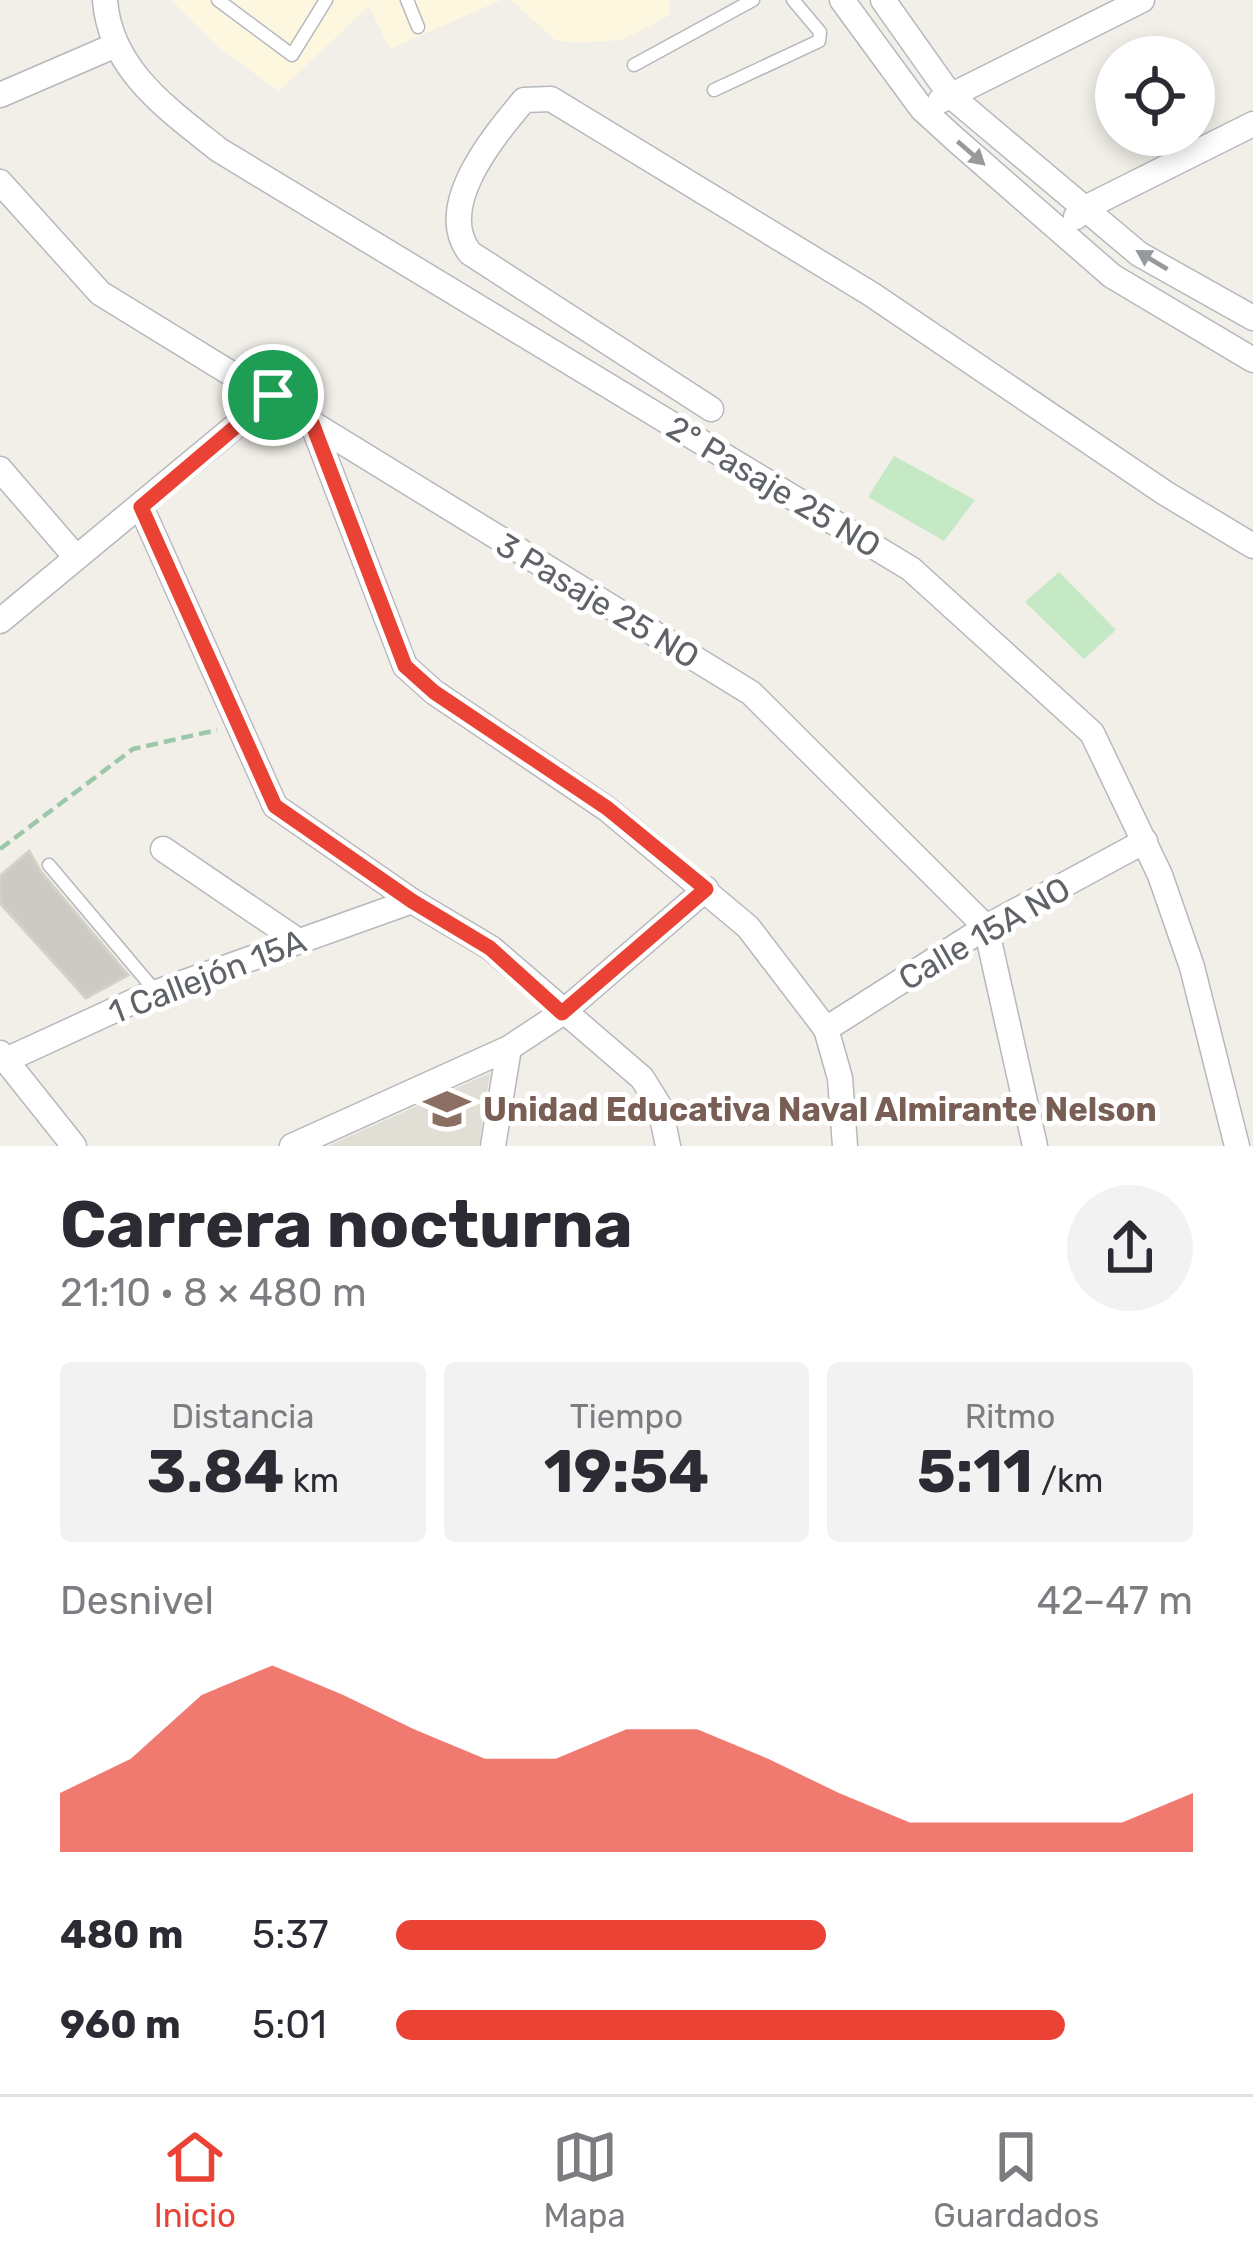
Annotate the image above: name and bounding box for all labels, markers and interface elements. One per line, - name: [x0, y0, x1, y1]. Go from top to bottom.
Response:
- map controls: [1095, 36, 1215, 156]
- button: locate: [1095, 36, 1215, 156]
- one-way arrow: [956, 139, 986, 166]
- one-way arrow: [1135, 250, 1168, 272]
- pin: [222, 344, 324, 446]
- icon: arrive: [240, 362, 306, 428]
- street label: 2° Pasaje 25 NO: [660, 407, 888, 565]
- street label: 3 Pasaje 25 NO: [489, 525, 706, 676]
- street label: Calle 15A NO: [892, 869, 1077, 998]
- street label: 1 Callejón 15A: [103, 921, 311, 1032]
- school or university icon: Unidad Educativa Naval Almirante Nelson: [422, 1084, 472, 1134]
- place label: Unidad Educativa Naval Almirante Nelson: [483, 1090, 1157, 1129]
- text: Carrera nocturna: [60, 1185, 633, 1264]
- button: share: [1067, 1185, 1193, 1311]
- text: 21:10 · 8 × 480 m: [60, 1270, 367, 1316]
- text: Distancia: [171, 1397, 314, 1436]
- text: Tiempo: [570, 1397, 683, 1436]
- text: Ritmo: [965, 1397, 1056, 1436]
- text: 3.84: [147, 1436, 285, 1507]
- text: 19:54: [544, 1436, 709, 1507]
- text: 5:11: [917, 1436, 1033, 1507]
- text: km: [285, 1461, 339, 1500]
- text: /km: [1033, 1461, 1103, 1500]
- text: Desnivel: [60, 1578, 214, 1624]
- text: 42–47 m: [1037, 1578, 1193, 1624]
- text: 480 m: [60, 1912, 184, 1958]
- text: 5:37: [252, 1912, 329, 1958]
- text: 960 m: [60, 2002, 181, 2048]
- text: 5:01: [252, 2002, 327, 2048]
- tab: Inicio: [154, 2124, 236, 2235]
- tab: Mapa: [543, 2124, 626, 2235]
- tab: Guardados: [933, 2124, 1099, 2235]

